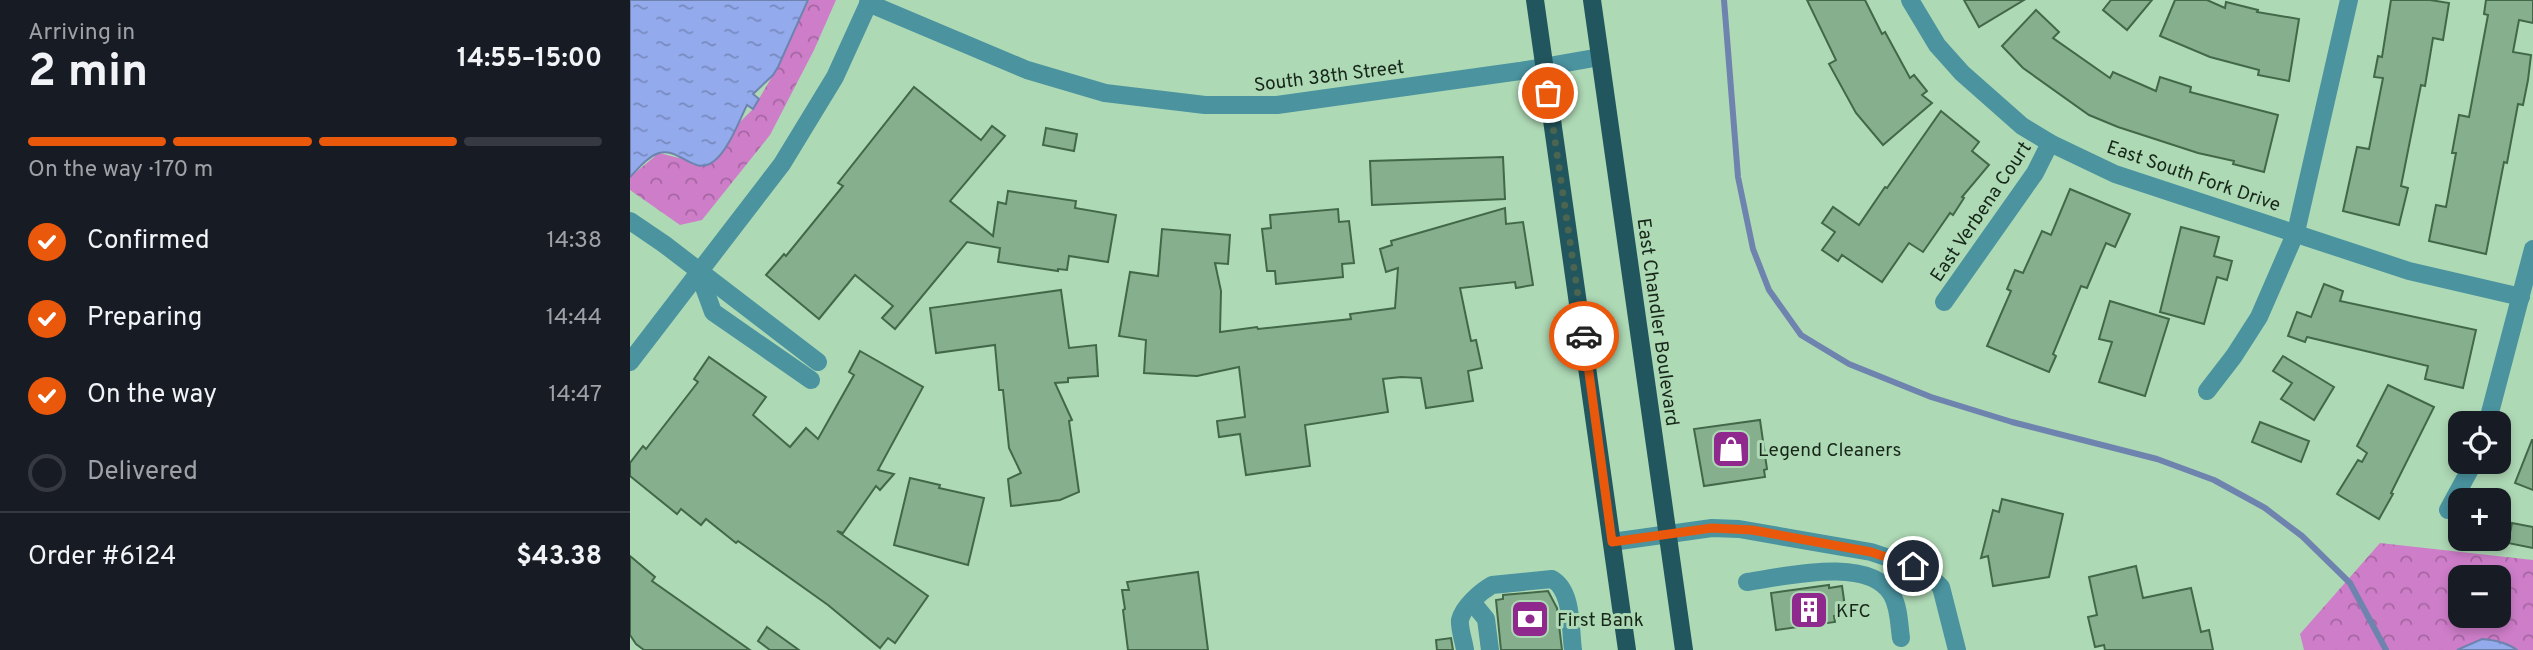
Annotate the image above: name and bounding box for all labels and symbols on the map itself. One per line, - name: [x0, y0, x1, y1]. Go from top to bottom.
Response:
- street label: South 38th Street: [1253, 56, 1406, 98]
- pin: [1518, 63, 1578, 123]
- street label: East South Fork Drive: [2103, 136, 2284, 218]
- street label: East Verbena Court: [1926, 137, 2038, 287]
- street label: East Chandler Boulevard: [1631, 217, 1684, 428]
- courier: [1549, 301, 1619, 371]
- shop icon: Legend Cleaners: [1710, 428, 1752, 470]
- place label: Legend Cleaners: [1758, 439, 1901, 463]
- pin: [1883, 536, 1943, 596]
- building icon: KFC: [1788, 589, 1830, 631]
- bank icon: First Bank: [1509, 598, 1551, 640]
- place label: KFC: [1836, 600, 1871, 624]
- place label: First Bank: [1557, 609, 1644, 633]

